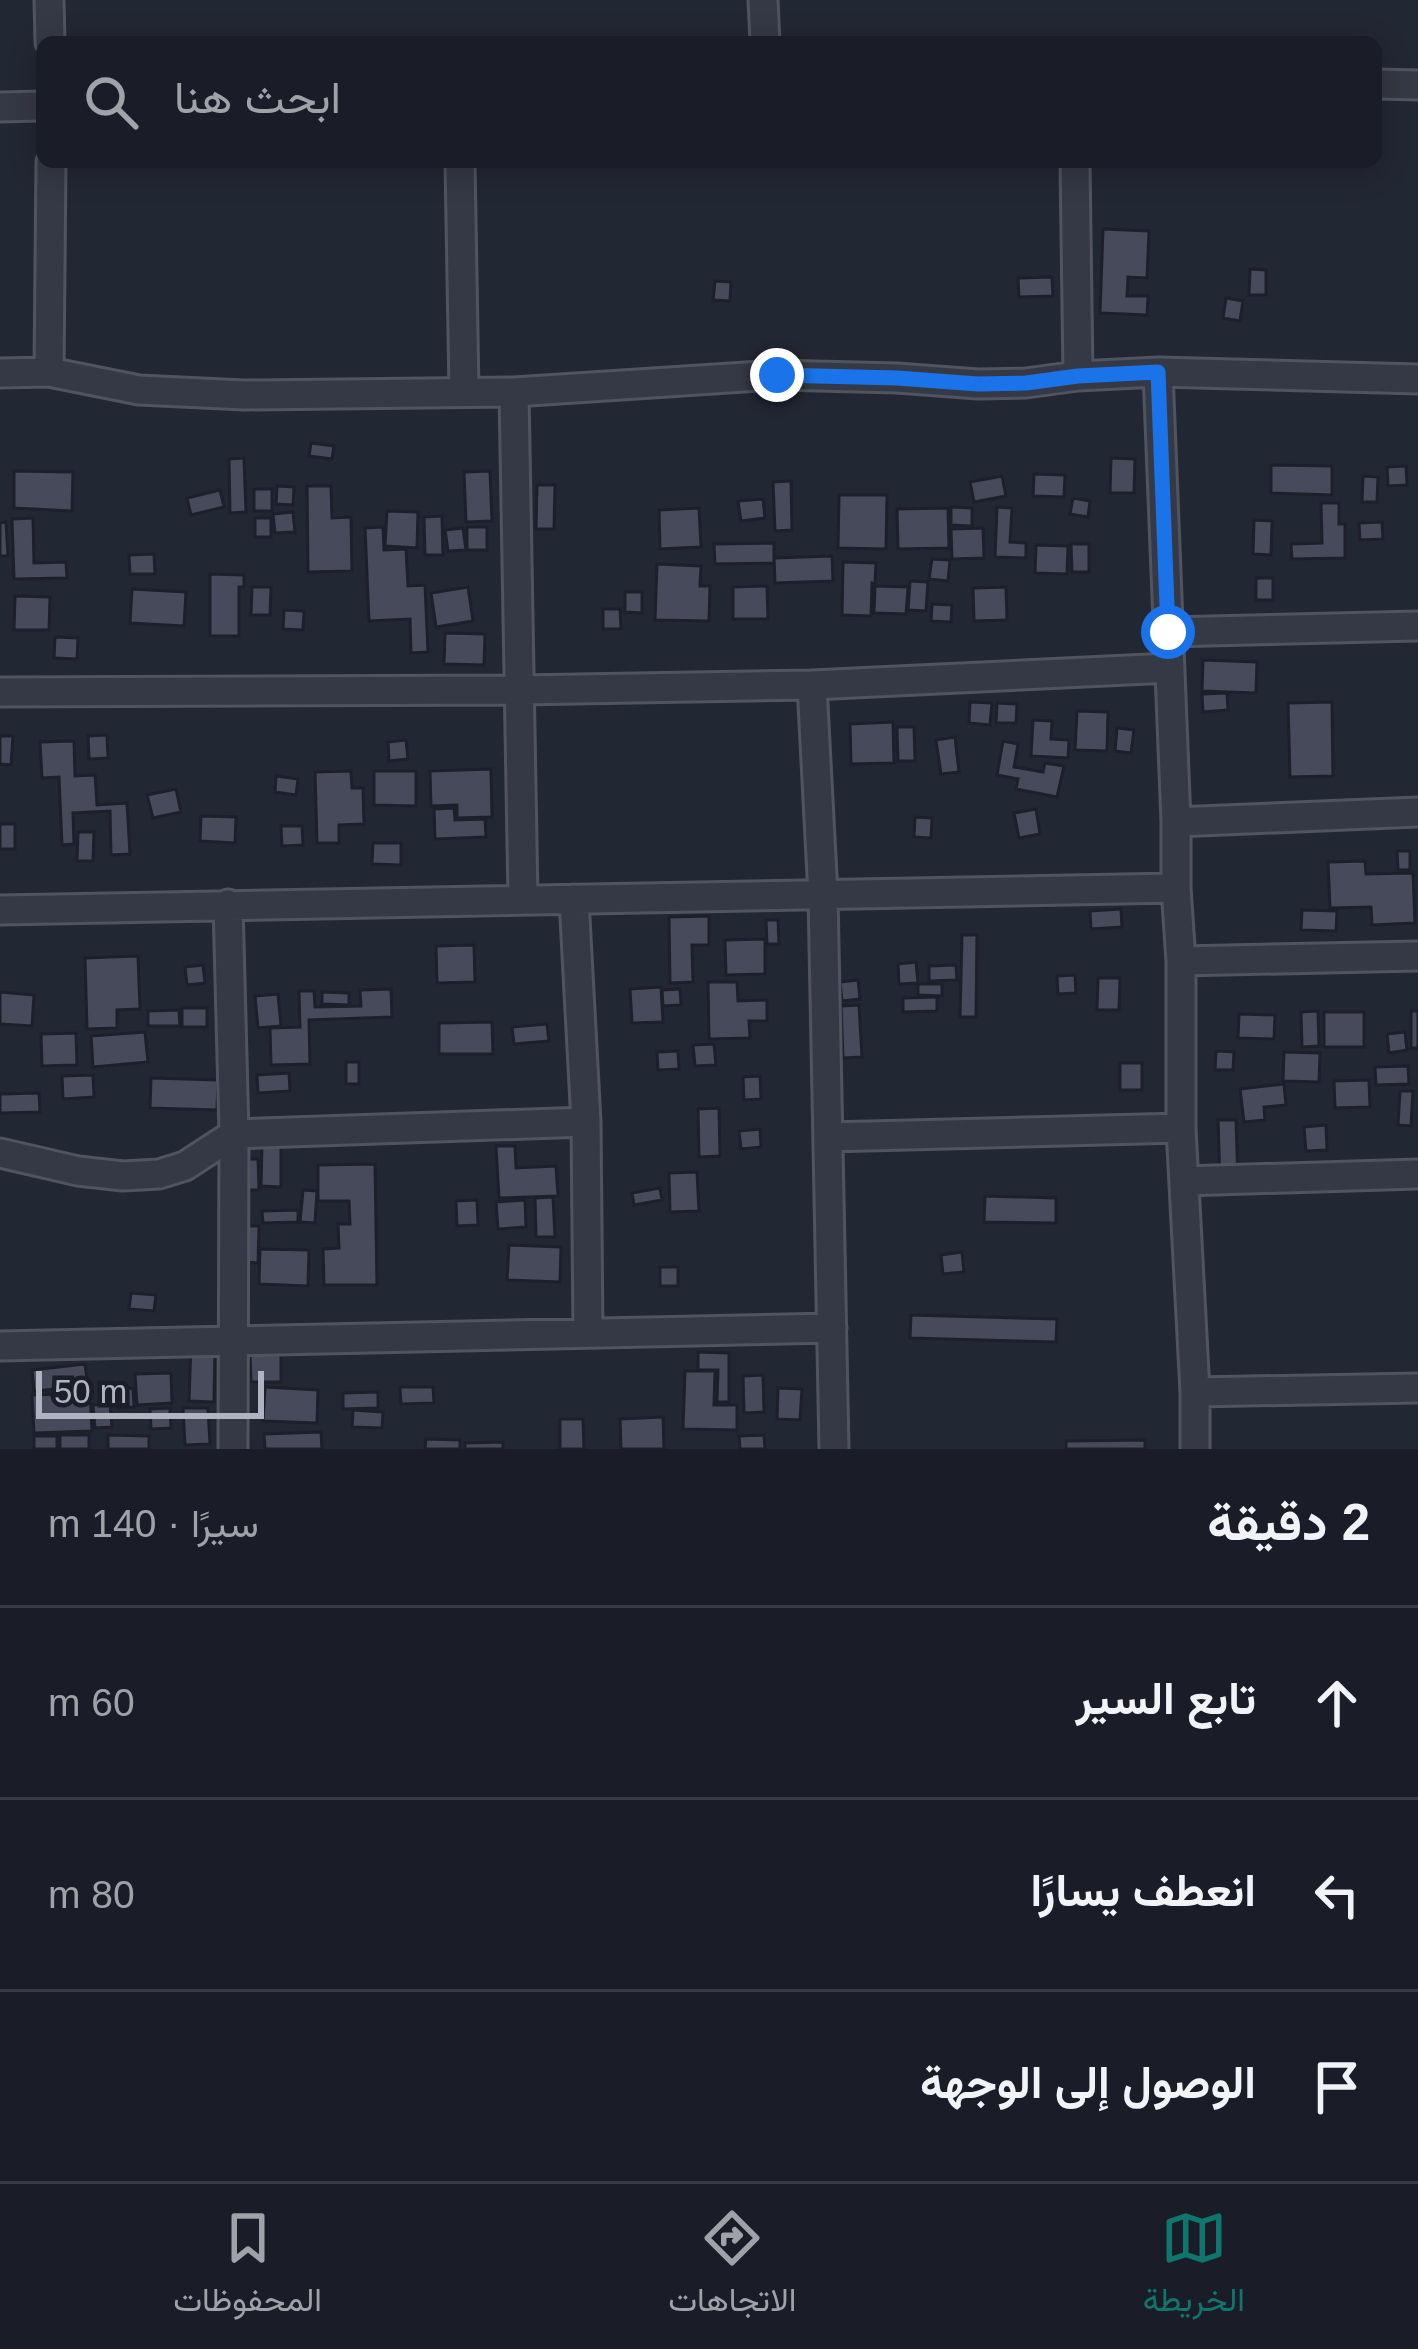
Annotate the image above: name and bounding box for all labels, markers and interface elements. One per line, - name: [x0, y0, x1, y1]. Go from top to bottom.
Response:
- search box: [36, 36, 1382, 168]
- icon: search: [78, 69, 144, 135]
- text: ابحث هنا: [174, 72, 341, 123]
- route end: [750, 348, 804, 402]
- route start: [1141, 605, 1195, 659]
- scale bar: [36, 1365, 264, 1418]
- text: 50 m: [54, 1373, 127, 1410]
- text: 2 دقيقة: [1207, 1494, 1370, 1551]
- text: سيرًا · 140 m: [48, 1502, 259, 1545]
- icon: ahead: [1304, 1670, 1370, 1736]
- text: تابع السير: [1076, 1673, 1256, 1724]
- text: 60 m: [48, 1681, 135, 1724]
- icon: left: [1304, 1862, 1370, 1928]
- text: انعطف يسارًا: [1031, 1865, 1256, 1916]
- text: 80 m: [48, 1873, 135, 1916]
- icon: arrive: [1304, 2054, 1370, 2120]
- text: الوصول إلى الوجهة: [920, 2057, 1256, 2108]
- tab: المحفوظات: [173, 2205, 322, 2329]
- tab: الاتجاهات: [668, 2205, 796, 2329]
- tab: الخريطة: [1143, 2205, 1245, 2329]

